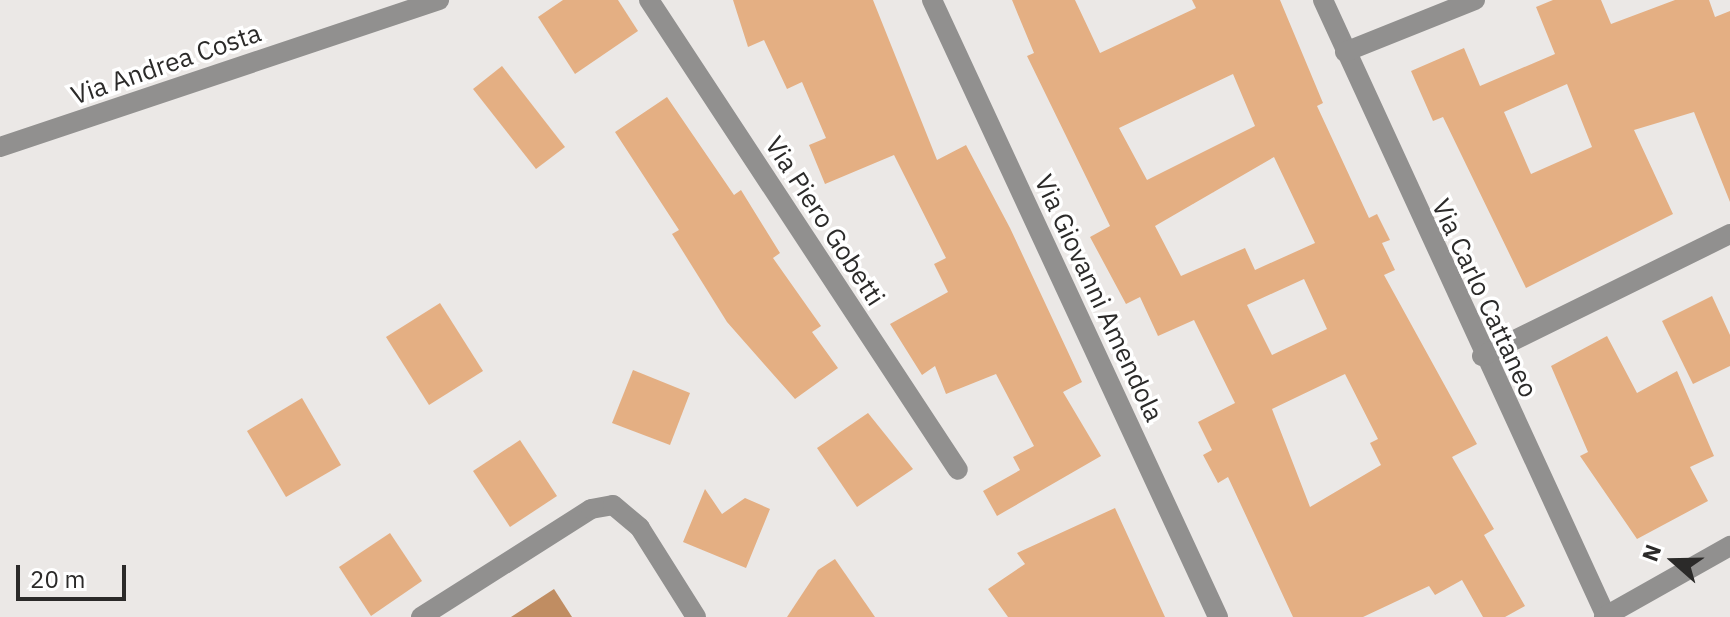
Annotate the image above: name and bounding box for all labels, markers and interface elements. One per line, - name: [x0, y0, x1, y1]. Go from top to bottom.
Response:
- street label: Via Andrea Costa: [67, 17, 265, 111]
- street label: Via Piero Gobetti: [759, 131, 891, 311]
- street label: Via Giovanni Amendola: [1028, 170, 1170, 426]
- street label: Via Carlo Cattaneo: [1425, 194, 1545, 402]
- north arrow: [1634, 521, 1714, 601]
- text: N: [1635, 540, 1667, 565]
- scale bar: [20, 549, 130, 599]
- text: 20 m: [30, 563, 85, 595]

